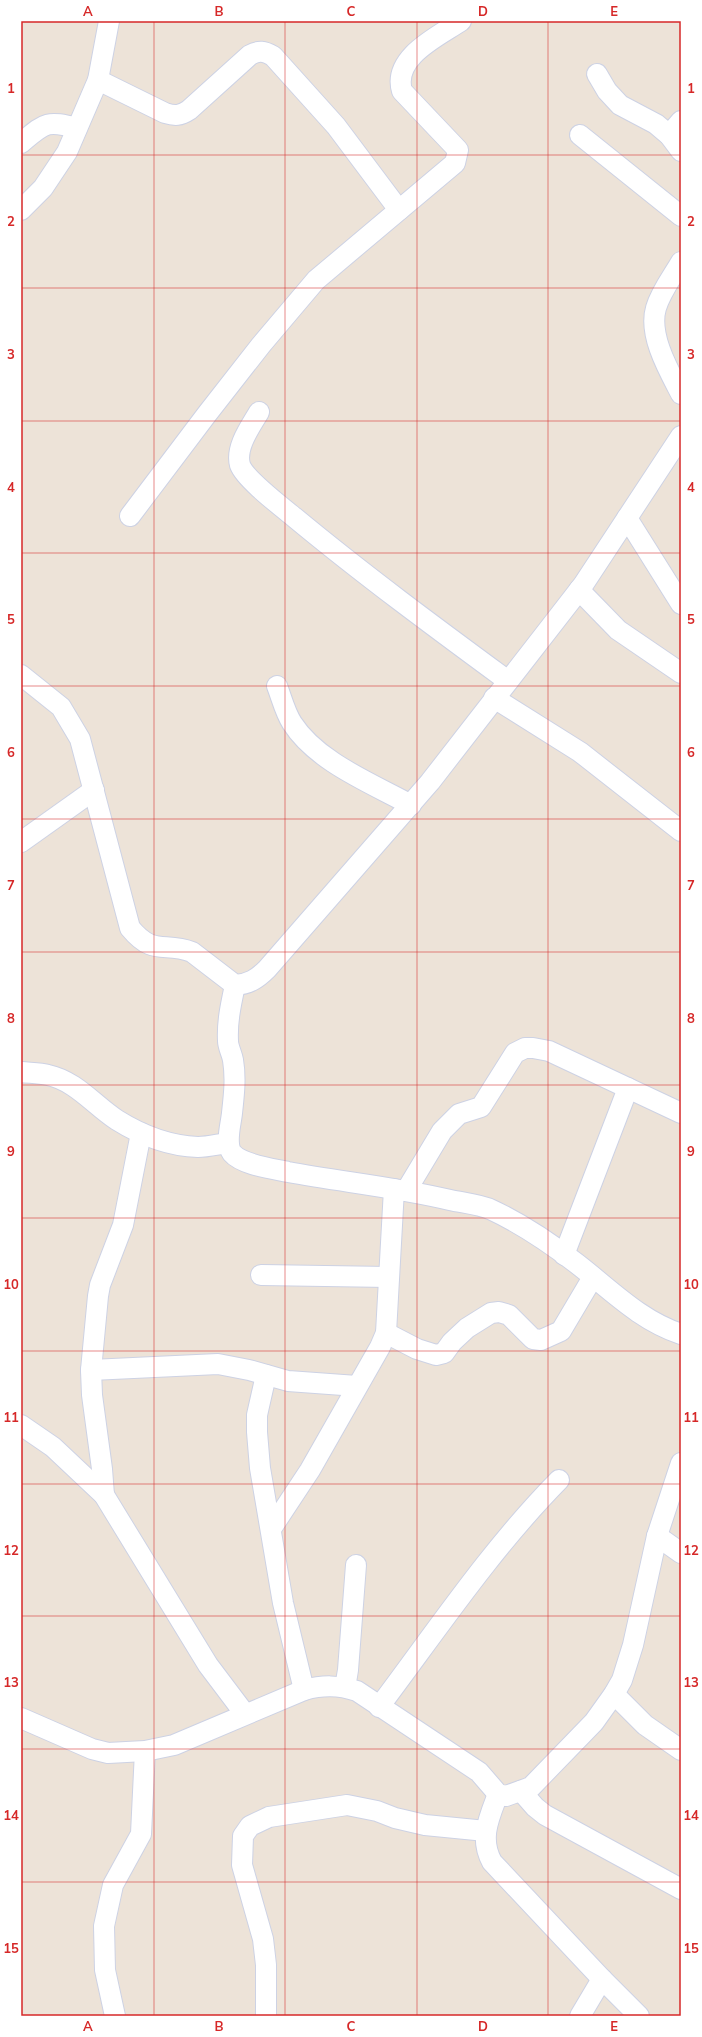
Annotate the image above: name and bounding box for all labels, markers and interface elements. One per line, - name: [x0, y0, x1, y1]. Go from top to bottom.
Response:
- text: A: [83, 3, 93, 19]
- text: B: [215, 3, 224, 19]
- text: C: [347, 3, 356, 19]
- text: D: [478, 3, 488, 19]
- text: E: [610, 3, 618, 19]
- text: 1: [7, 80, 15, 96]
- text: 1: [687, 80, 695, 96]
- text: 2: [7, 213, 15, 229]
- text: 2: [687, 213, 695, 229]
- text: 3: [7, 346, 15, 362]
- text: 3: [687, 346, 695, 362]
- text: 4: [7, 479, 15, 495]
- text: 4: [687, 479, 695, 495]
- text: 5: [7, 611, 15, 627]
- text: 5: [687, 611, 695, 627]
- text: 6: [7, 744, 15, 760]
- text: 6: [687, 744, 695, 760]
- text: 7: [7, 877, 15, 893]
- text: 7: [687, 877, 695, 893]
- text: 8: [7, 1010, 15, 1026]
- text: 8: [687, 1010, 695, 1026]
- text: 9: [7, 1143, 15, 1159]
- text: 9: [687, 1143, 695, 1159]
- text: 10: [3, 1276, 19, 1292]
- text: 10: [683, 1276, 699, 1292]
- text: 11: [3, 1409, 19, 1425]
- text: 11: [683, 1409, 699, 1425]
- text: 12: [3, 1542, 19, 1558]
- text: 12: [683, 1542, 699, 1558]
- text: 13: [3, 1674, 19, 1690]
- text: 13: [683, 1674, 699, 1690]
- text: 14: [3, 1807, 19, 1823]
- text: 14: [683, 1807, 699, 1823]
- text: 15: [3, 1940, 19, 1956]
- text: 15: [683, 1940, 699, 1956]
- text: A: [83, 2018, 93, 2034]
- text: B: [215, 2018, 224, 2034]
- text: C: [347, 2018, 356, 2034]
- text: D: [478, 2018, 488, 2034]
- text: E: [610, 2018, 618, 2034]

